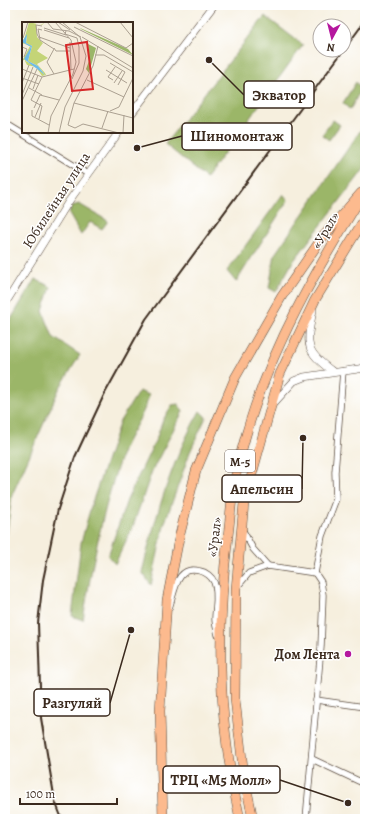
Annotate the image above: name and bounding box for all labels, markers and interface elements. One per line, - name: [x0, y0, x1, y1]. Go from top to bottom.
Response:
- north arrow: [312, 18, 352, 58]
- inset map: [22, 22, 133, 133]
- text: N: [326, 39, 336, 55]
- callout: Экватор: [244, 81, 314, 108]
- text: Экватор: [252, 85, 306, 105]
- callout: Шиномонтаж: [182, 123, 292, 150]
- text: Шиномонтаж: [190, 126, 284, 146]
- street label: Юбилейная улица: [18, 148, 95, 252]
- street label: «Урал»: [307, 208, 344, 252]
- road number: М-5: [225, 450, 255, 472]
- callout: Апельсин: [222, 475, 302, 502]
- text: Апельсин: [229, 479, 294, 499]
- street label: «Урал»: [203, 516, 226, 558]
- place label: Дом Лента: [275, 645, 340, 664]
- marker: Дом Лента: [343, 649, 353, 659]
- callout: Разгуляй: [34, 689, 110, 716]
- text: Разгуляй: [42, 693, 102, 713]
- callout: ТРЦ «М5 Молл»: [163, 766, 280, 793]
- text: ТРЦ «М5 Молл»: [170, 770, 272, 790]
- scale bar: [20, 780, 117, 806]
- text: 100 m: [26, 786, 55, 802]

